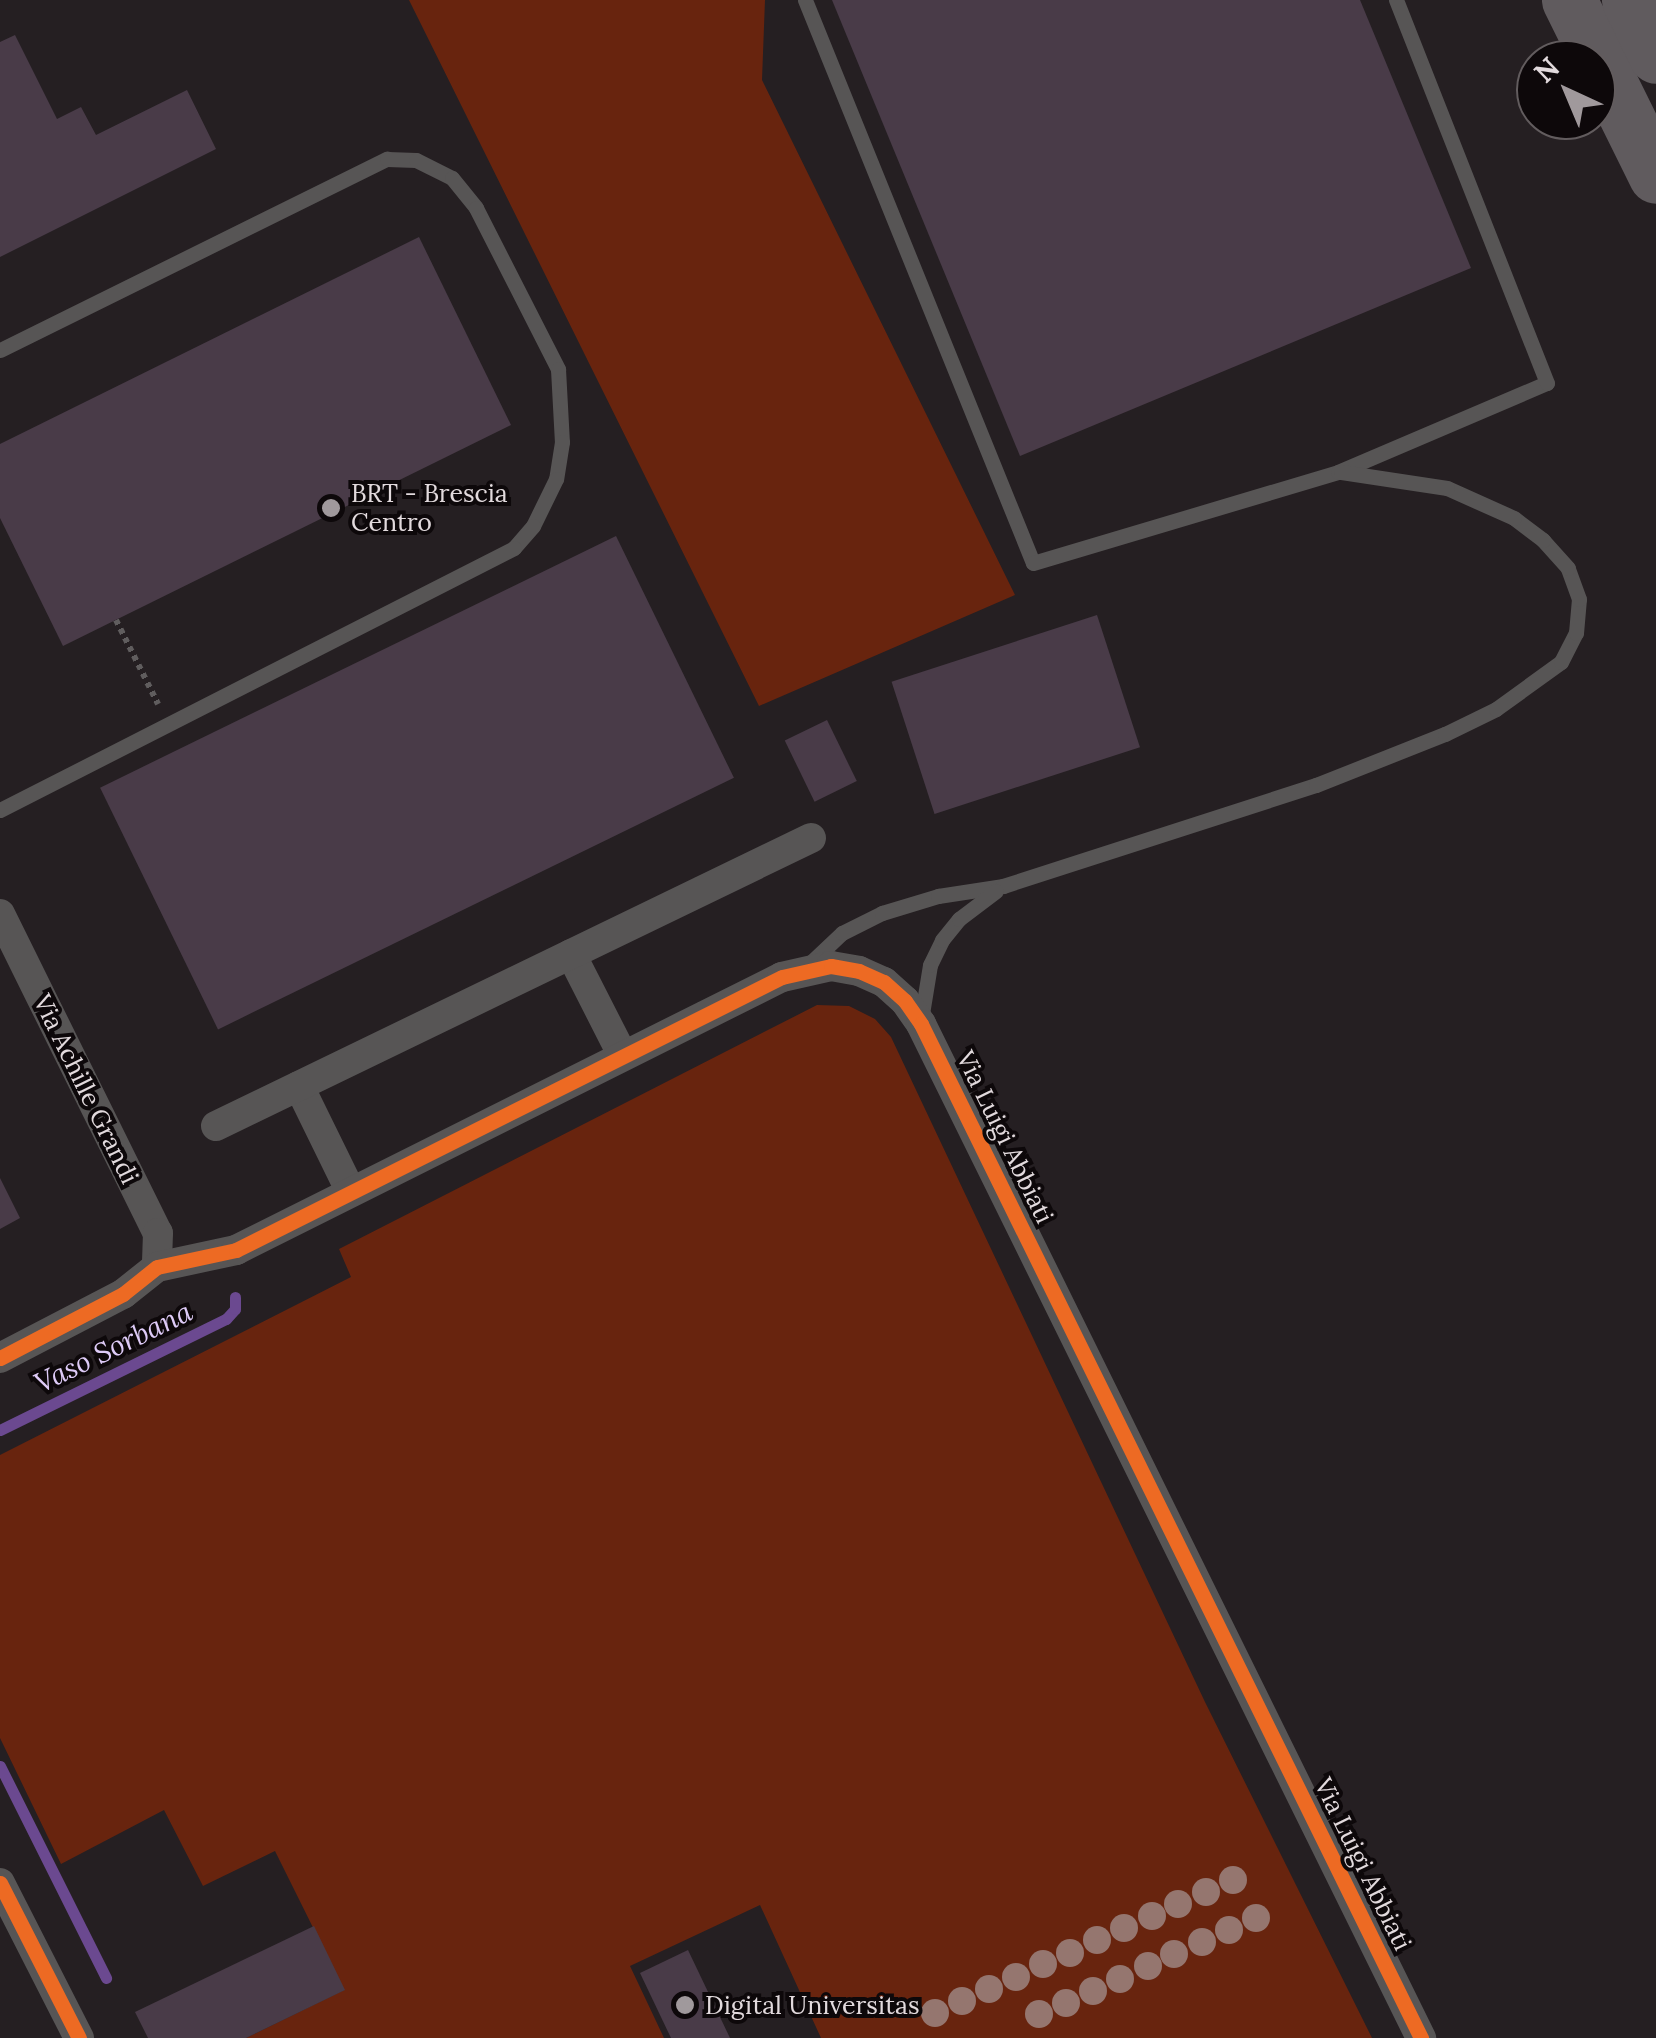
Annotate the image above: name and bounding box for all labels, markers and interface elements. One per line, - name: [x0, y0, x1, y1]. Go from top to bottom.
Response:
- north arrow: [1516, 40, 1616, 140]
- text: N: [1526, 49, 1567, 90]
- place label: BRT - Brescia Centro: [351, 479, 508, 538]
- marker: BRT - Brescia Centro: [320, 497, 342, 519]
- street label: Via Achille Grandi: [27, 989, 145, 1189]
- street label: Via Luigi Abbiati: [950, 1046, 1060, 1228]
- water label: Vaso Sorbana: [29, 1294, 197, 1400]
- street label: Via Luigi Abbiati: [1308, 1773, 1418, 1955]
- place label: Digital Universitas: [705, 1990, 919, 2020]
- marker: Digital Universitas: [674, 1994, 696, 2016]

